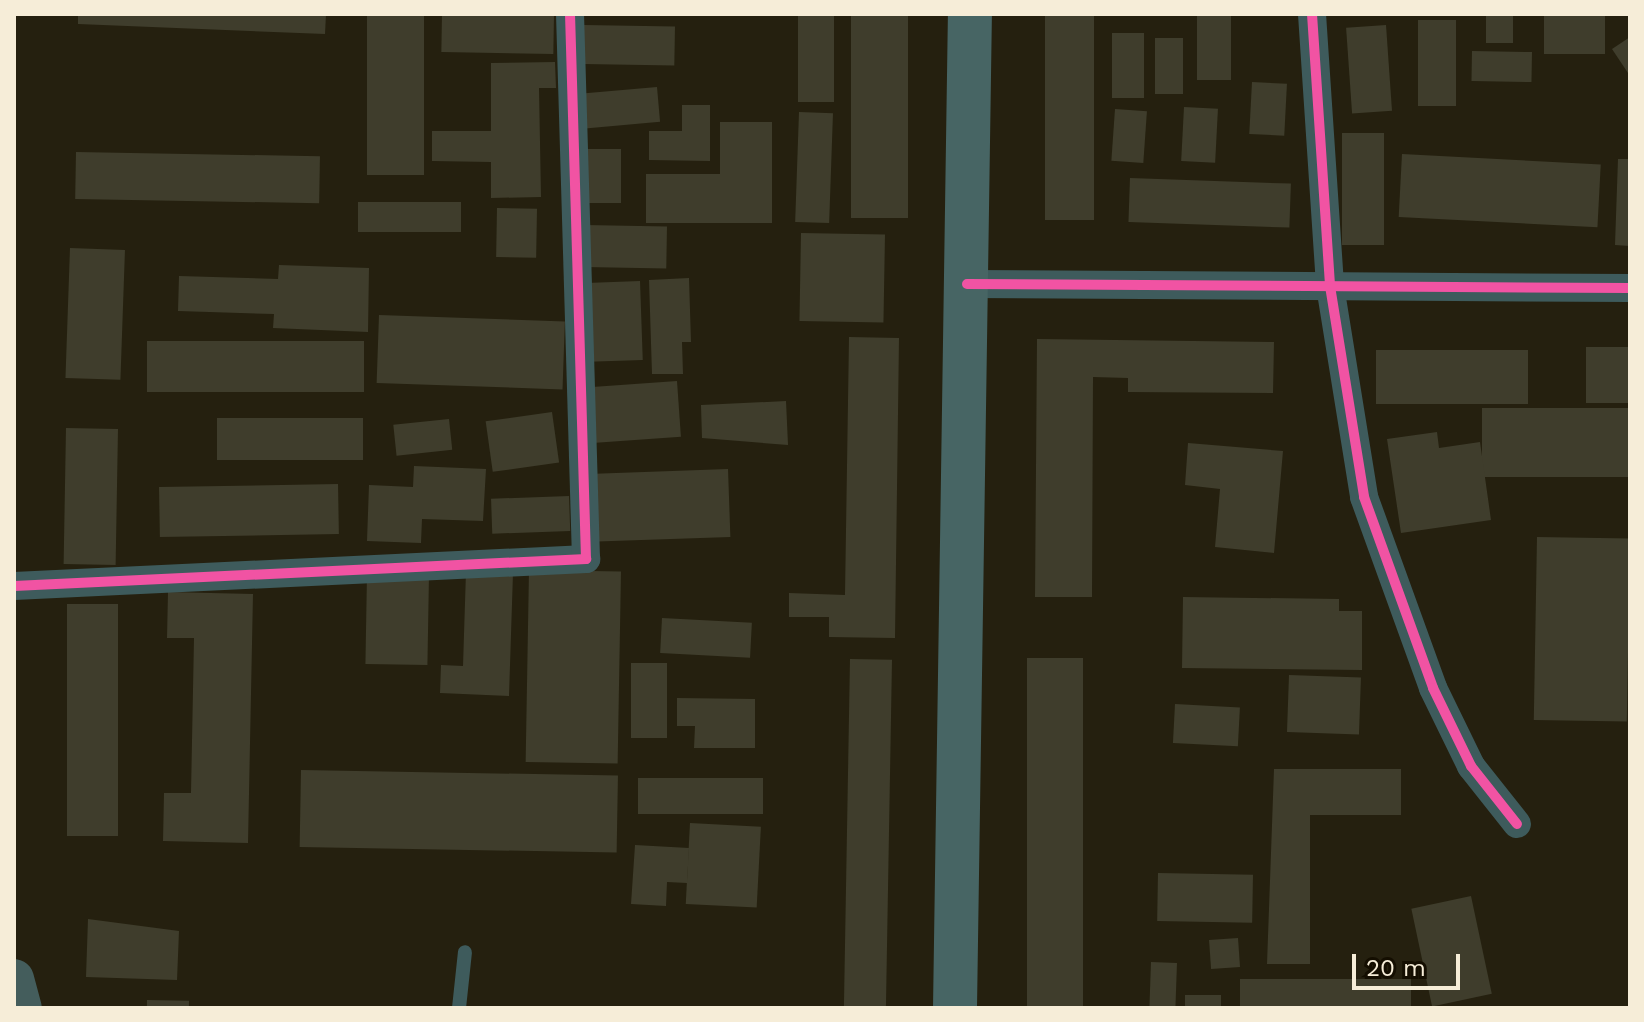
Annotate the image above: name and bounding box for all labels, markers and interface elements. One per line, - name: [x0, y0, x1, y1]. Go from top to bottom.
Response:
- scale bar: [1356, 938, 1464, 988]
- text: 20 m: [1366, 954, 1426, 982]

